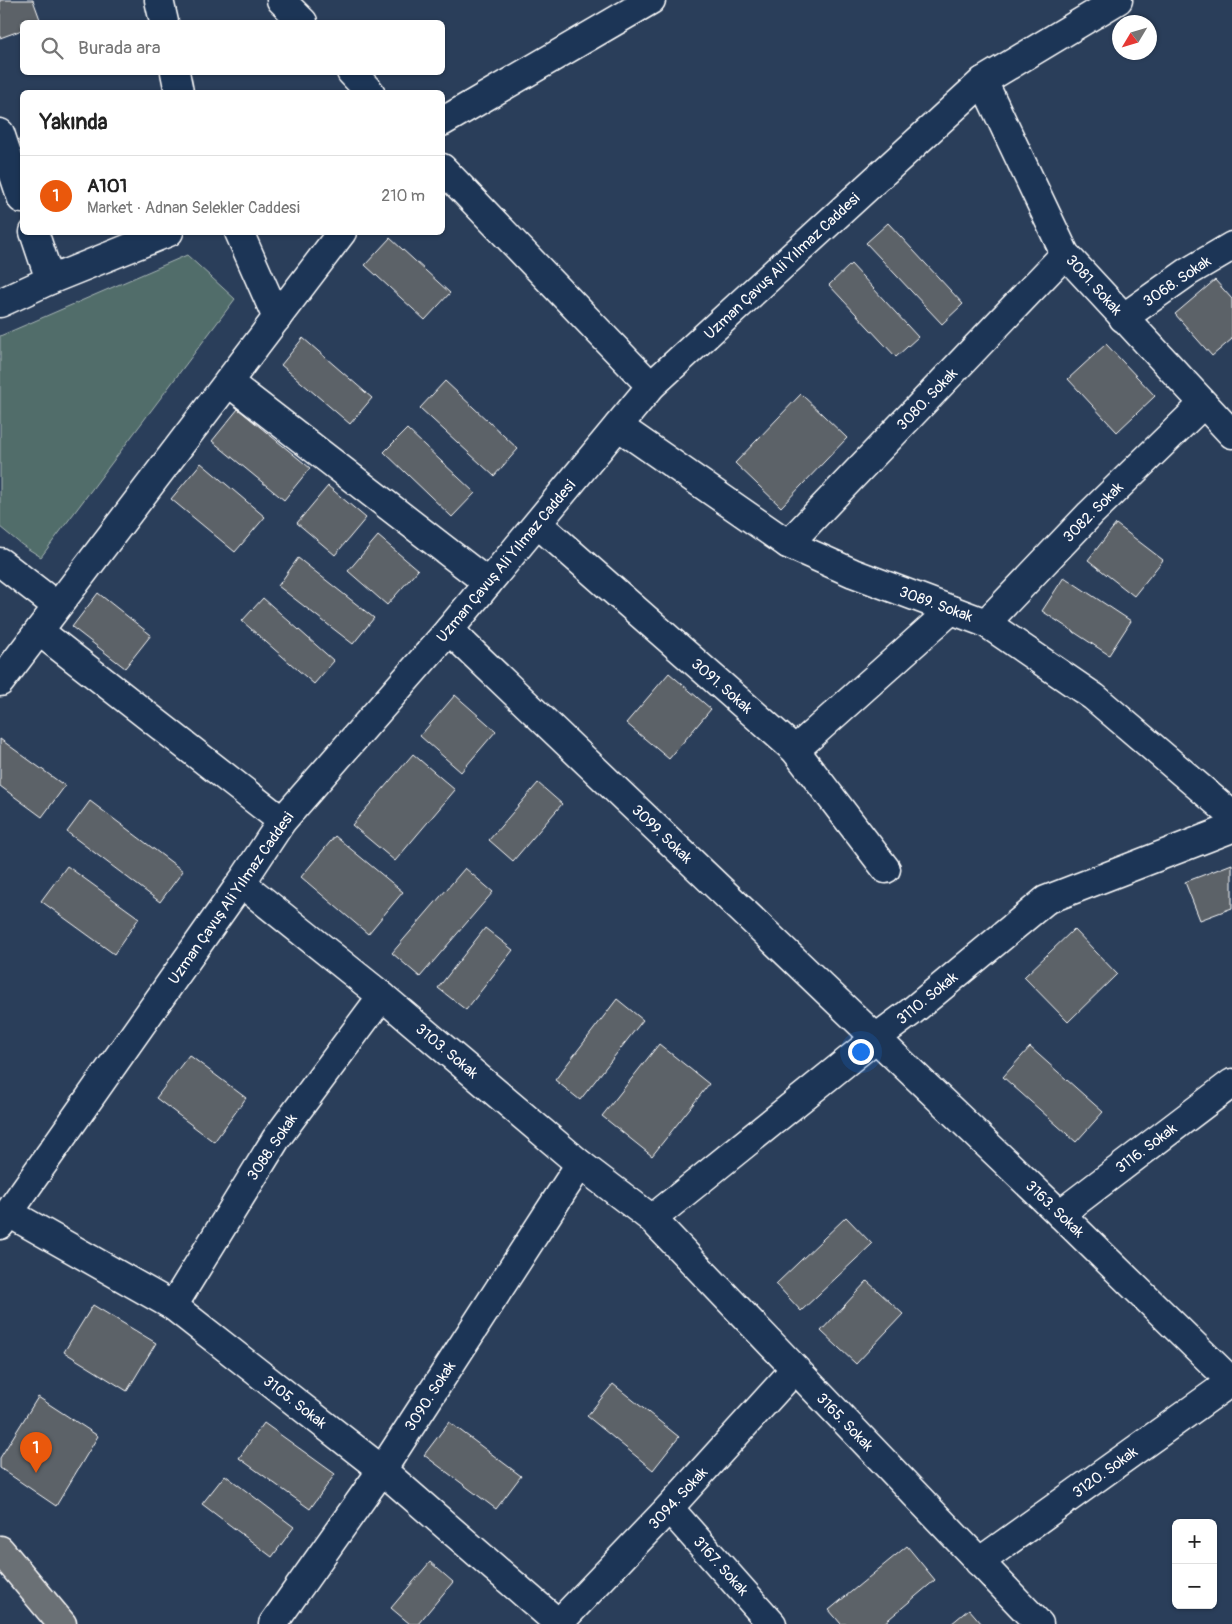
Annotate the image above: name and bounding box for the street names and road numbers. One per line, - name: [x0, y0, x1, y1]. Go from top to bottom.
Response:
- street label: Uzman Çavuş Ali Yılmaz Caddesi: [700, 189, 864, 344]
- street label: 3081. Sokak: [1062, 251, 1126, 320]
- street label: 3068. Sokak: [1140, 251, 1215, 311]
- street label: 3080. Sokak: [893, 364, 962, 434]
- street label: Uzman Çavuş Ali Yılmaz Caddesi: [433, 476, 580, 646]
- street label: 3082. Sokak: [1059, 478, 1128, 546]
- street label: 3089. Sokak: [897, 582, 976, 627]
- street label: 3091. Sokak: [687, 655, 757, 719]
- street label: 3099. Sokak: [627, 801, 696, 868]
- street label: Uzman Çavuş Ali Yılmaz Caddesi: [164, 808, 298, 988]
- street label: 3110. Sokak: [893, 968, 962, 1029]
- street label: 3103. Sokak: [412, 1020, 482, 1083]
- street label: 3088. Sokak: [243, 1110, 302, 1184]
- street label: 3116. Sokak: [1112, 1119, 1181, 1178]
- street label: 3163. Sokak: [1021, 1177, 1088, 1242]
- street label: 3090. Sokak: [401, 1357, 460, 1435]
- street label: 3105. Sokak: [259, 1372, 331, 1434]
- street label: 3165. Sokak: [812, 1389, 878, 1456]
- street label: 3120. Sokak: [1069, 1442, 1142, 1502]
- street label: 3094. Sokak: [645, 1463, 712, 1533]
- street label: 3167. Sokak: [689, 1533, 753, 1601]

